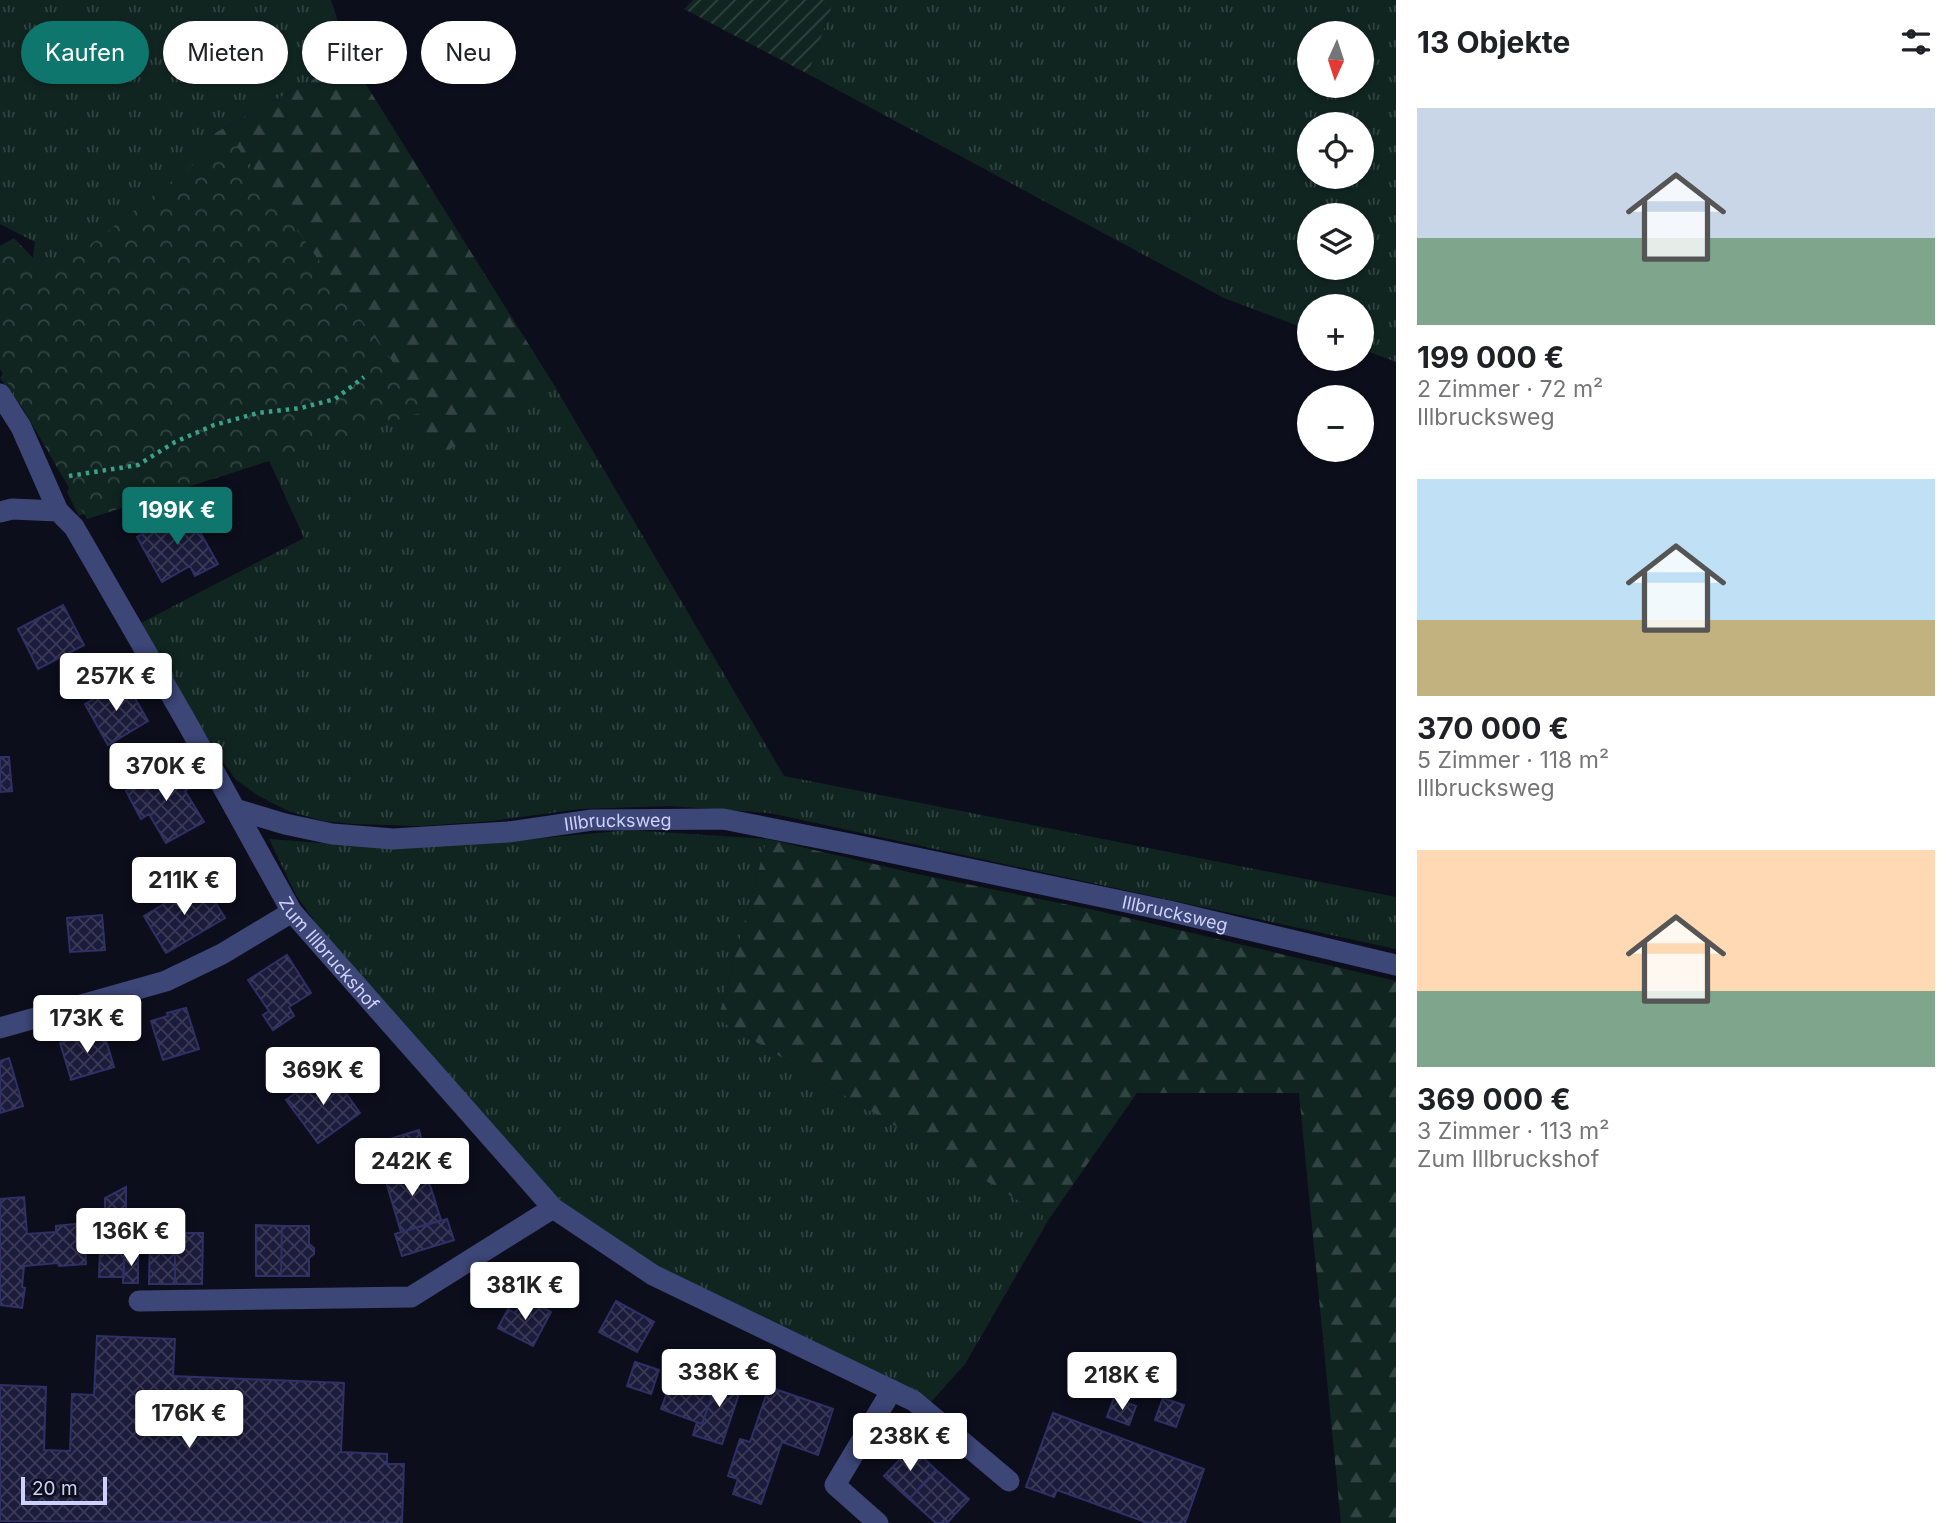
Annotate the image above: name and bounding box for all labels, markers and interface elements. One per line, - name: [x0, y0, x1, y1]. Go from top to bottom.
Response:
- chip: Kaufen: [21, 21, 149, 84]
- chip: Mieten: [163, 21, 288, 84]
- chip: Filter: [302, 21, 407, 84]
- chip: Neu: [421, 21, 516, 84]
- north arrow: [1297, 21, 1374, 98]
- map controls: [1297, 21, 1374, 462]
- icon: filters: [1897, 23, 1935, 61]
- text: 13 Objekte: [1417, 24, 1570, 60]
- button: locate: [1297, 112, 1374, 189]
- icon: home: [1613, 154, 1739, 280]
- button: layers: [1297, 203, 1374, 280]
- button: +: [1297, 294, 1374, 371]
- text: 199 000 €: [1417, 339, 1564, 375]
- text: 2 Zimmer · 72 m²: [1417, 375, 1603, 403]
- button: −: [1297, 385, 1374, 462]
- text: Illbrucksweg: [1417, 403, 1554, 431]
- pin: 199K €: [120, 488, 234, 547]
- text: 199K €: [138, 496, 216, 524]
- icon: home: [1613, 525, 1739, 651]
- pin: 257K €: [59, 654, 173, 713]
- text: 257K €: [76, 662, 156, 690]
- text: 370 000 €: [1417, 710, 1569, 746]
- pin: 370K €: [109, 744, 223, 803]
- text: 5 Zimmer · 118 m²: [1417, 746, 1609, 774]
- text: 370K €: [125, 752, 207, 780]
- text: Illbrucksweg: [1417, 774, 1554, 802]
- street label: Illbrucksweg: [563, 809, 672, 834]
- pin: 211K €: [127, 858, 241, 917]
- text: 211K €: [148, 866, 220, 894]
- street label: Illbrucksweg: [1120, 891, 1230, 935]
- street label: Zum Illbruckshof: [275, 893, 384, 1014]
- icon: home: [1613, 896, 1739, 1022]
- pin: 173K €: [30, 996, 144, 1055]
- text: 173K €: [49, 1004, 125, 1032]
- pin: 369K €: [266, 1048, 380, 1107]
- text: 369K €: [282, 1056, 364, 1084]
- text: 369 000 €: [1417, 1081, 1571, 1117]
- text: 3 Zimmer · 113 m²: [1417, 1117, 1609, 1145]
- pin: 242K €: [355, 1138, 469, 1198]
- text: Zum Illbruckshof: [1417, 1145, 1599, 1173]
- text: 242K €: [371, 1147, 453, 1175]
- pin: 136K €: [74, 1208, 188, 1268]
- text: 136K €: [92, 1217, 170, 1245]
- pin: 381K €: [468, 1262, 582, 1322]
- text: 381K €: [486, 1271, 564, 1299]
- pin: 338K €: [662, 1350, 776, 1409]
- pin: 218K €: [1065, 1352, 1179, 1412]
- text: 338K €: [678, 1358, 760, 1386]
- text: 218K €: [1083, 1361, 1161, 1389]
- pin: 176K €: [132, 1390, 246, 1450]
- text: 176K €: [151, 1399, 227, 1427]
- pin: 238K €: [853, 1414, 967, 1473]
- text: 238K €: [869, 1422, 951, 1450]
- scale bar: [21, 1474, 107, 1506]
- text: 20 m: [32, 1477, 78, 1500]

